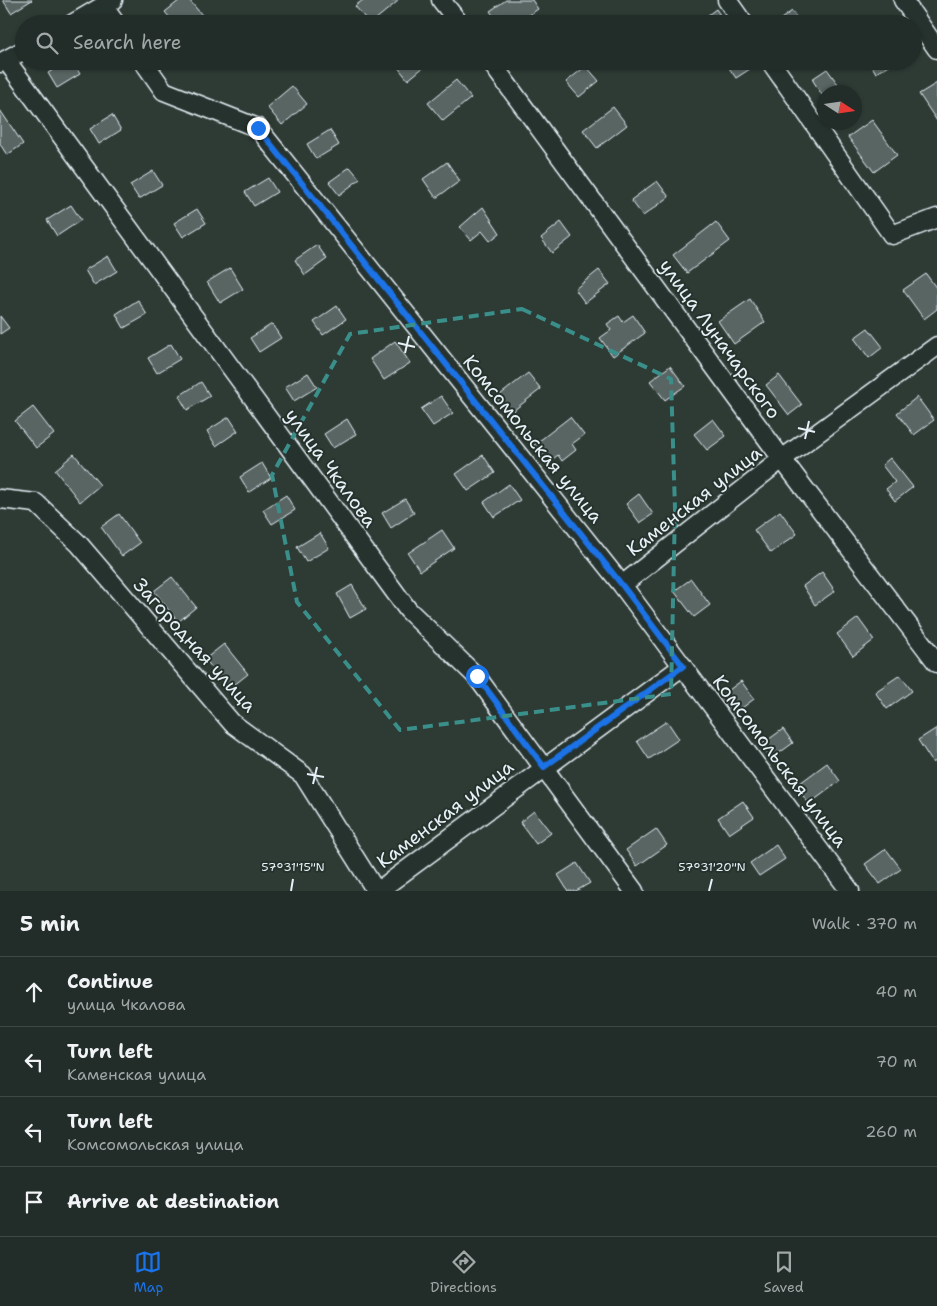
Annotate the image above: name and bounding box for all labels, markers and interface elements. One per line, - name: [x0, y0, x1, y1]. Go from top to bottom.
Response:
- search box: [15, 15, 922, 70]
- icon: search: [33, 29, 61, 57]
- text: Search here: [73, 30, 182, 55]
- north arrow: [817, 85, 862, 130]
- route end: [247, 117, 270, 140]
- street label: улица Луначарского: [654, 254, 786, 424]
- street label: Комсомольская улица: [457, 350, 609, 528]
- street label: улица Чкалова: [280, 404, 383, 532]
- street label: Каменская улица: [621, 440, 767, 562]
- street label: Загородная улица: [128, 572, 262, 718]
- route start: [466, 665, 489, 688]
- street label: Комсомольская улица: [707, 670, 853, 852]
- street label: Каменская улица: [371, 754, 519, 874]
- text: 57°31'15"N: [261, 859, 325, 875]
- text: 57°31'20"N: [678, 859, 746, 875]
- text: 5 min: [20, 910, 80, 938]
- text: Walk · 370 m: [812, 913, 917, 934]
- text: Continue: [67, 969, 153, 994]
- icon: ahead: [20, 978, 48, 1006]
- text: 40 m: [875, 981, 917, 1002]
- text: улица Чкалова: [67, 994, 186, 1015]
- text: Turn left: [67, 1039, 153, 1064]
- icon: left: [20, 1048, 48, 1076]
- text: 70 m: [876, 1051, 917, 1072]
- text: Каменская улица: [67, 1064, 206, 1085]
- text: Turn left: [67, 1109, 153, 1134]
- icon: left: [20, 1118, 48, 1146]
- text: 260 m: [865, 1121, 917, 1142]
- text: Комсомольская улица: [67, 1134, 243, 1155]
- icon: arrive: [20, 1188, 48, 1216]
- text: Arrive at destination: [67, 1189, 279, 1214]
- tab: Map: [133, 1248, 163, 1296]
- tab: Directions: [430, 1248, 497, 1296]
- tab: Saved: [764, 1248, 804, 1296]

